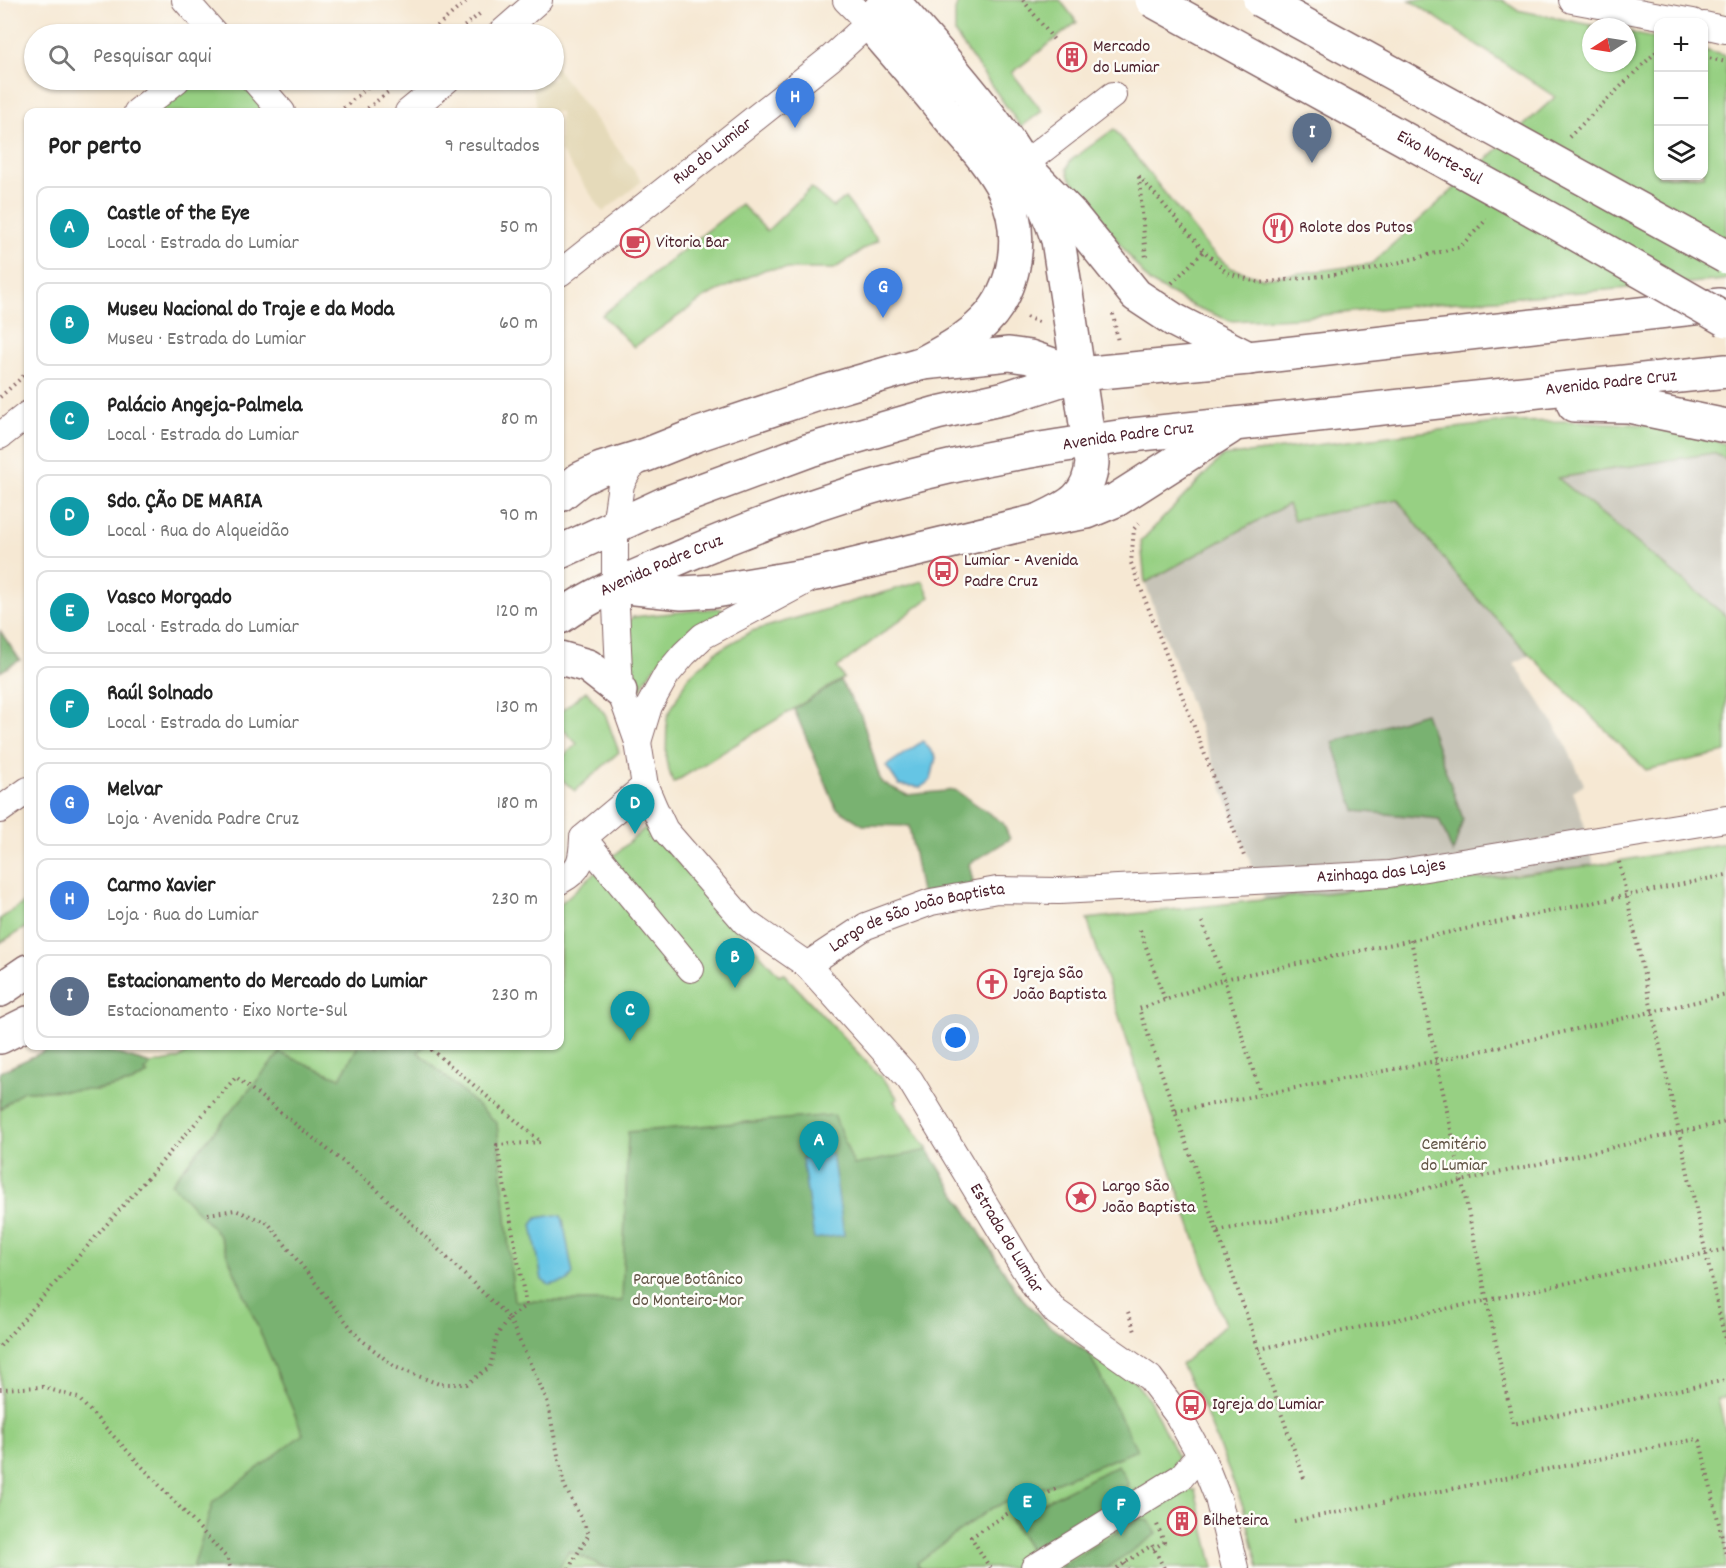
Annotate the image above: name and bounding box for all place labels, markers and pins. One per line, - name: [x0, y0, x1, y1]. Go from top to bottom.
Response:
- place label: Mercado do Lumiar: [1093, 35, 1160, 81]
- building icon: Mercado do Lumiar: [1056, 41, 1088, 73]
- pin: H: [776, 78, 814, 128]
- pin: I: [1292, 114, 1332, 163]
- restaurant icon: Rolote dos Putos: [1262, 212, 1294, 244]
- place label: Rolote dos Putos: [1299, 216, 1413, 241]
- cafe icon: Vitoria Bar: [619, 227, 651, 259]
- place label: Vitoria Bar: [656, 231, 729, 256]
- pin: G: [864, 268, 902, 318]
- place label: Lumiar - Avenida Padre Cruz: [964, 549, 1079, 595]
- bus stop icon: Lumiar - Avenida Padre Cruz: [927, 555, 959, 587]
- pin: D: [616, 784, 654, 834]
- pin: B: [716, 938, 754, 988]
- place label: Igreja São João Baptista: [1013, 962, 1107, 1008]
- church icon: Igreja São João Baptista: [976, 968, 1008, 1000]
- pin: C: [610, 992, 650, 1041]
- pin: A: [800, 1122, 838, 1171]
- place label: Largo São João Baptista: [1102, 1175, 1196, 1221]
- place icon: Largo São João Baptista: [1065, 1181, 1097, 1213]
- bus stop icon: Igreja do Lumiar: [1175, 1389, 1207, 1421]
- place label: Igreja do Lumiar: [1212, 1393, 1324, 1418]
- pin: E: [1008, 1484, 1046, 1533]
- pin: F: [1102, 1486, 1140, 1536]
- building icon: Bilheteira: [1166, 1505, 1198, 1537]
- place label: Bilheteira: [1203, 1509, 1269, 1534]

